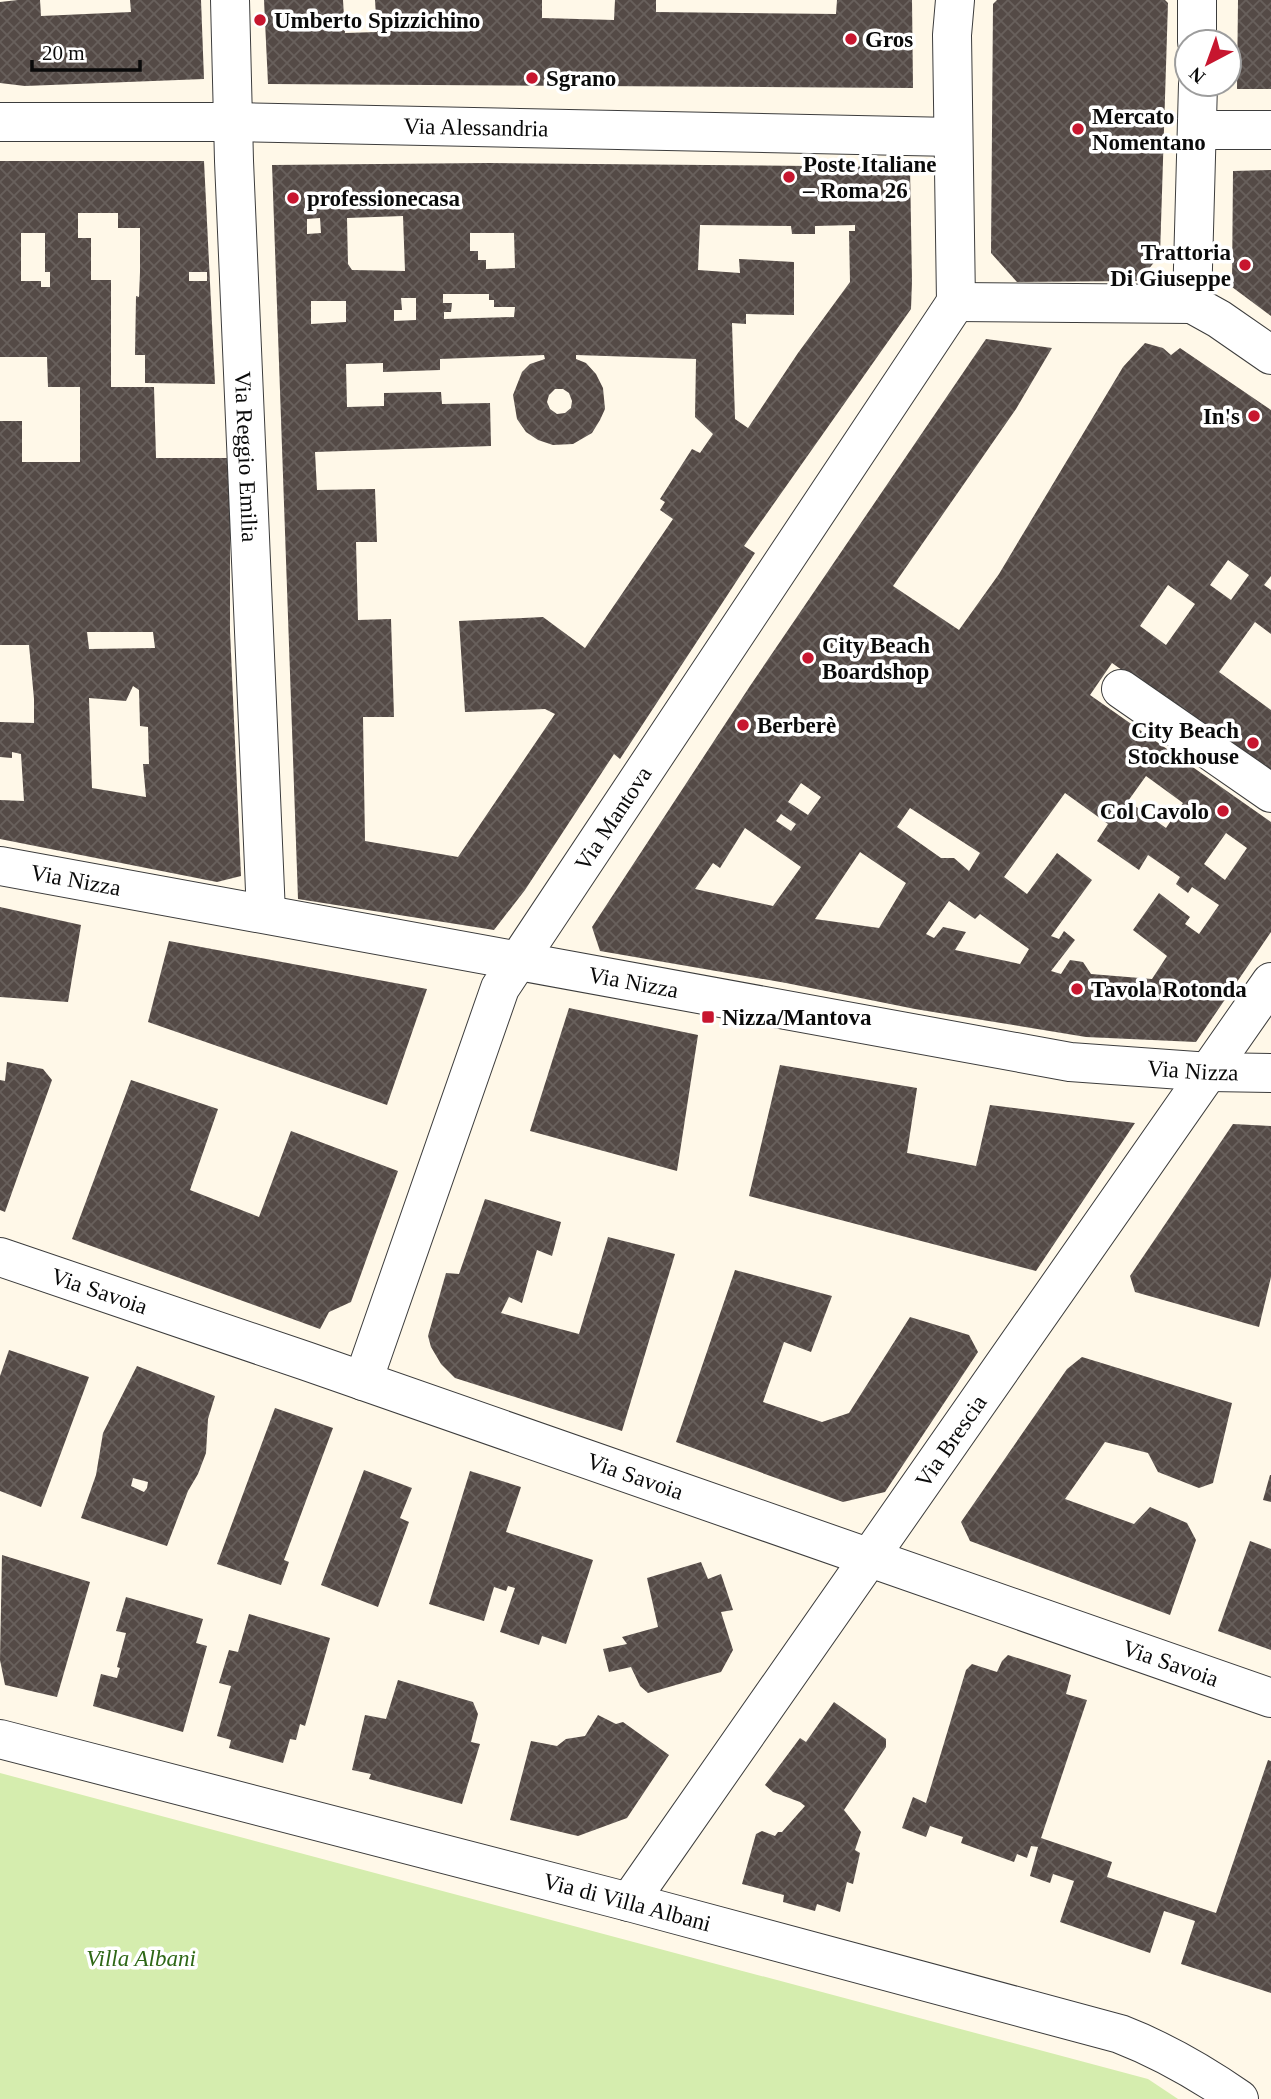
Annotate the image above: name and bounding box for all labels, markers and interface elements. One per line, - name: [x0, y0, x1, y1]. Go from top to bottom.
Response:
- place label: Umberto Spizzichino: [274, 8, 480, 33]
- marker: Umberto Spizzichino: [252, 12, 268, 28]
- place label: Gros: [865, 27, 913, 52]
- scale bar: [32, 28, 140, 72]
- north arrow: [1173, 28, 1243, 98]
- marker: Gros: [843, 31, 859, 47]
- text: 20 m: [42, 41, 85, 65]
- text: N: [1185, 63, 1209, 88]
- place label: Sgrano: [546, 66, 616, 91]
- marker: Sgrano: [524, 70, 540, 86]
- place label: Mercato Nomentano: [1092, 104, 1206, 155]
- street label: Via Alessandria: [403, 113, 549, 141]
- marker: Mercato Nomentano: [1070, 121, 1086, 137]
- place label: Poste Italiane – Roma 26: [802, 152, 937, 203]
- marker: Poste Italiane – Roma 26: [781, 169, 797, 185]
- place label: professionecasa: [307, 186, 460, 211]
- marker: professionecasa: [285, 190, 301, 206]
- place label: Trattoria Di Giuseppe: [1110, 240, 1231, 291]
- marker: Trattoria Di Giuseppe: [1237, 257, 1253, 273]
- street label: Via Reggio Emilia: [230, 371, 263, 543]
- place label: In's: [1203, 404, 1240, 429]
- marker: In's: [1246, 408, 1262, 424]
- place label: City Beach Boardshop: [822, 633, 930, 684]
- marker: City Beach Boardshop: [800, 650, 816, 666]
- place label: Berberè: [757, 713, 836, 738]
- marker: Berberè: [735, 717, 751, 733]
- place label: City Beach Stockhouse: [1128, 718, 1239, 769]
- marker: City Beach Stockhouse: [1245, 735, 1261, 751]
- street label: Via Mantova: [569, 762, 656, 875]
- place label: Col Cavolo: [1100, 799, 1209, 824]
- marker: Col Cavolo: [1215, 803, 1231, 819]
- street label: Via Nizza: [29, 859, 123, 900]
- street label: Via Nizza: [586, 962, 681, 1003]
- place label: Tavola Rotonda: [1091, 977, 1247, 1002]
- marker: Tavola Rotonda: [1069, 981, 1085, 997]
- place label: Nizza/Mantova: [722, 1005, 872, 1030]
- marker: Nizza/Mantova: [700, 1009, 716, 1025]
- street label: Via Nizza: [1146, 1055, 1239, 1085]
- street label: Via Savoia: [48, 1263, 151, 1319]
- street label: Via Brescia: [910, 1390, 991, 1492]
- street label: Via Savoia: [584, 1448, 687, 1504]
- street label: Via Savoia: [1119, 1635, 1222, 1691]
- street label: Via di Villa Albani: [541, 1868, 714, 1936]
- park label: Villa Albani: [86, 1946, 196, 1971]

